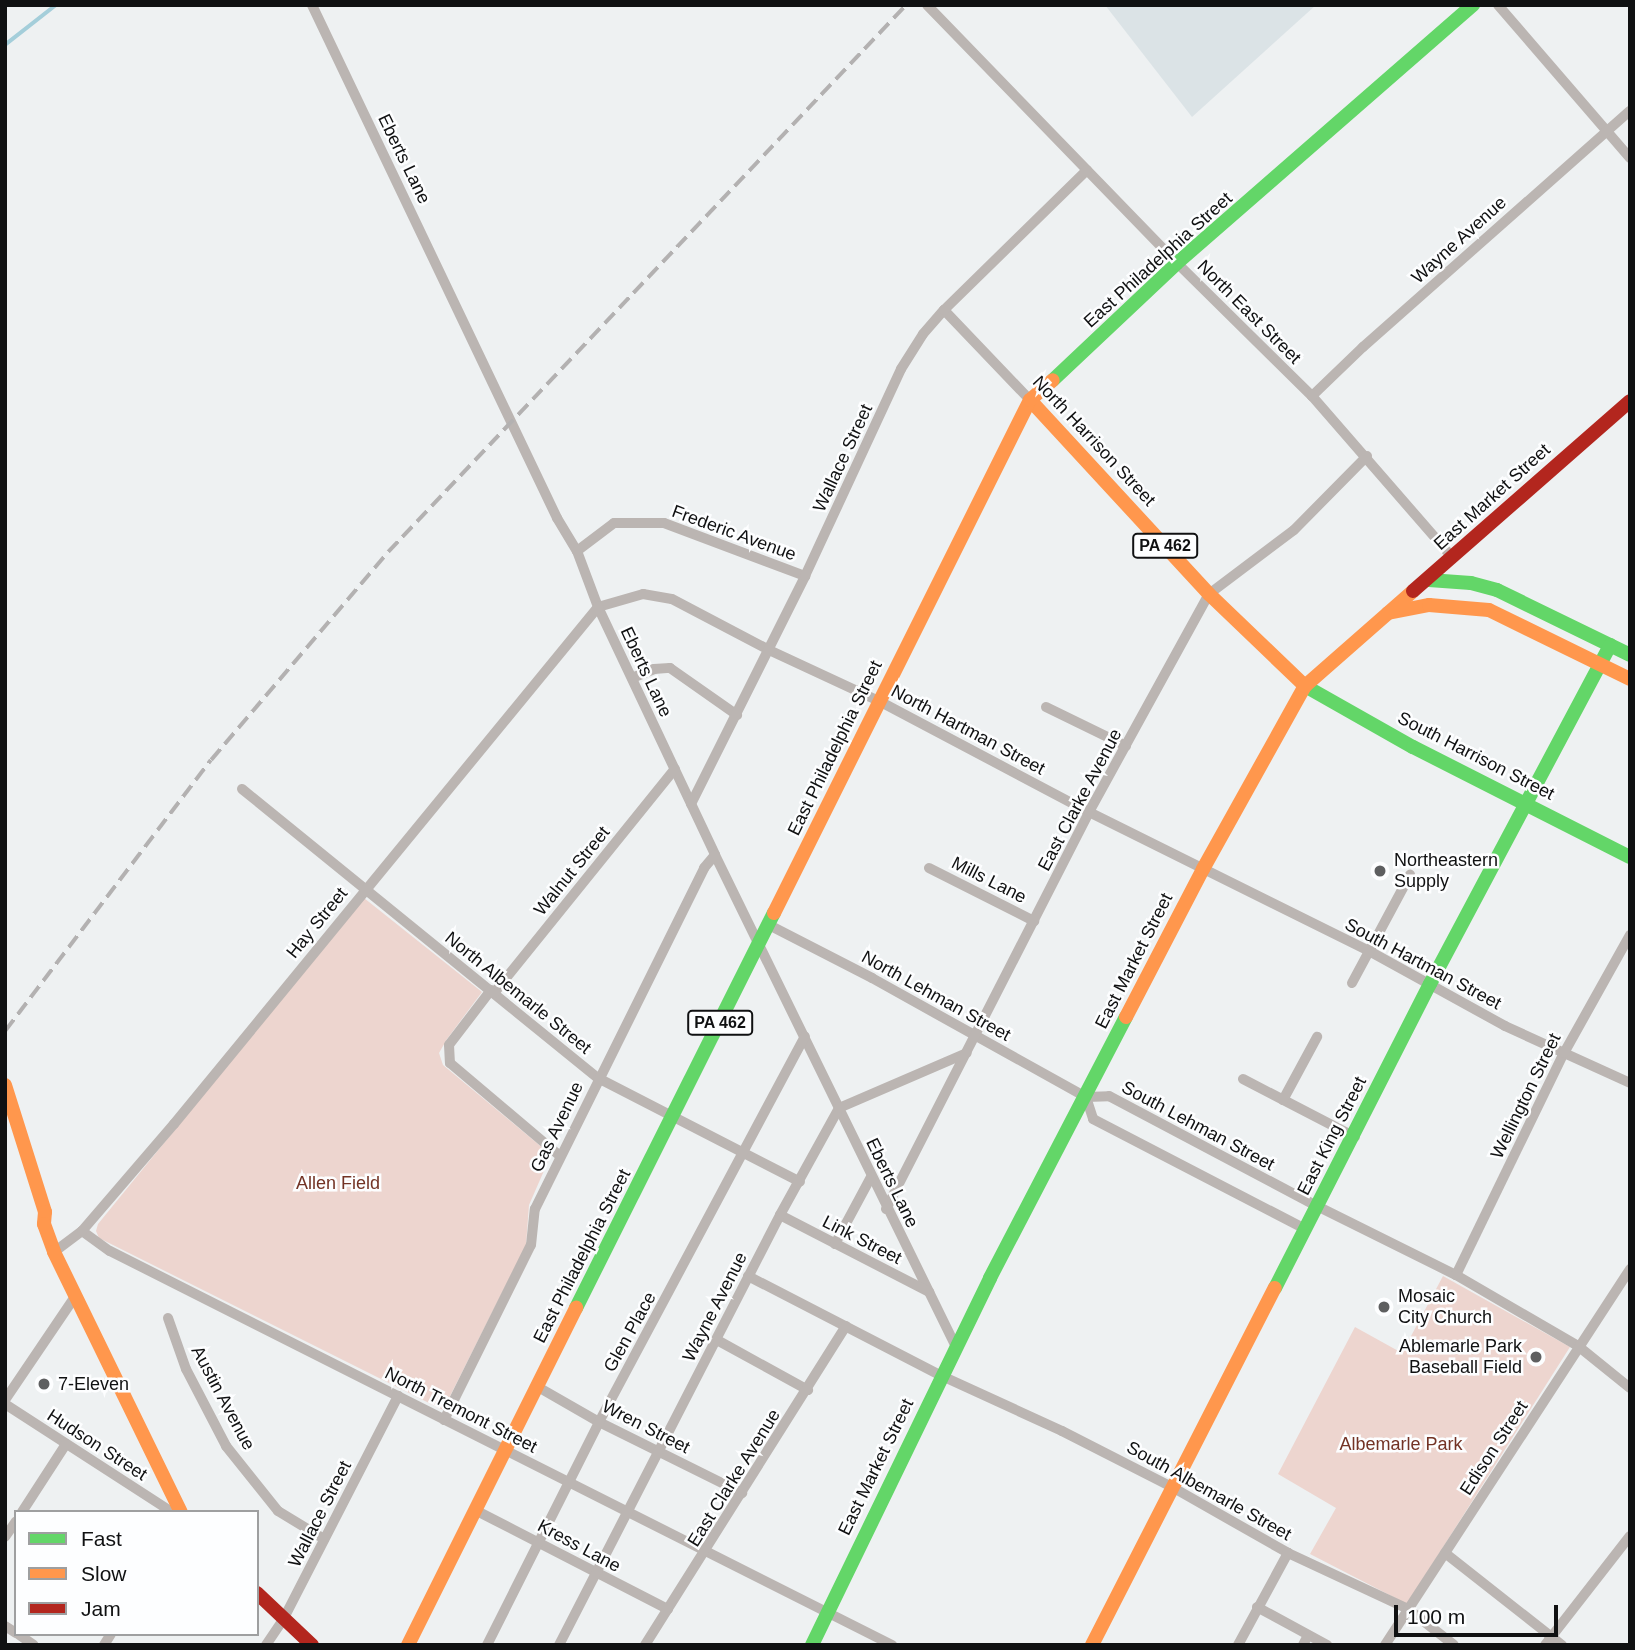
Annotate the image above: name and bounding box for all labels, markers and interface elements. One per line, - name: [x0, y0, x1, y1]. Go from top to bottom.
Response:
- street label: Eberts Lane: [373, 111, 435, 207]
- street label: East Philadelphia Street: [1079, 188, 1237, 332]
- street label: Wayne Avenue: [1407, 191, 1511, 289]
- street label: North East Street: [1193, 256, 1305, 368]
- street label: North Harrison Street: [1028, 371, 1160, 511]
- street label: Wallace Street: [809, 401, 877, 515]
- street label: East Market Street: [1429, 439, 1555, 555]
- street label: Frederic Avenue: [668, 500, 800, 566]
- road number: PA 462: [1132, 534, 1198, 558]
- street label: Eberts Lane: [616, 623, 676, 721]
- street label: East Philadelphia Street: [783, 657, 887, 839]
- street label: North Hartman Street: [887, 680, 1049, 780]
- street label: South Harrison Street: [1394, 707, 1558, 805]
- street label: East Clarke Avenue: [1033, 725, 1127, 875]
- street label: Walnut Street: [530, 822, 614, 920]
- place label: Northeastern Supply: [1394, 850, 1498, 892]
- street label: Mills Lane: [948, 852, 1030, 908]
- marker: Northeastern Supply: [1372, 863, 1388, 879]
- street label: Hay Street: [282, 883, 352, 963]
- street label: East Market Street: [1091, 890, 1177, 1032]
- street label: South Hartman Street: [1341, 914, 1505, 1014]
- street label: North Albemarle Street: [440, 927, 596, 1059]
- street label: North Lehman Street: [858, 946, 1014, 1046]
- road number: PA 462: [687, 1010, 753, 1036]
- street label: Wellington Street: [1486, 1030, 1566, 1162]
- street label: East King Street: [1293, 1073, 1371, 1199]
- street label: South Lehman Street: [1118, 1077, 1278, 1175]
- street label: Gas Avenue: [526, 1078, 588, 1176]
- street label: Eberts Lane: [861, 1135, 923, 1231]
- street label: East Philadelphia Street: [529, 1166, 635, 1346]
- park label: Allen Field: [296, 1172, 380, 1194]
- street label: Link Street: [819, 1211, 905, 1269]
- street label: Wayne Avenue: [678, 1248, 752, 1366]
- place label: Mosaic City Church: [1398, 1286, 1492, 1328]
- street label: Glen Place: [599, 1288, 661, 1376]
- marker: Mosaic City Church: [1376, 1299, 1392, 1315]
- place label: Ablemarle Park Baseball Field: [1399, 1336, 1522, 1378]
- street label: Austin Avenue: [186, 1342, 260, 1454]
- marker: Ablemarle Park Baseball Field: [1528, 1349, 1544, 1365]
- street label: North Tremont Street: [381, 1362, 541, 1458]
- place label: 7-Eleven: [58, 1373, 129, 1395]
- marker: 7-Eleven: [36, 1376, 52, 1392]
- street label: East Market Street: [834, 1395, 918, 1539]
- street label: Wren Street: [598, 1396, 694, 1458]
- street label: Edison Street: [1456, 1397, 1532, 1499]
- street label: Hudson Street: [43, 1405, 151, 1485]
- street label: East Clarke Avenue: [683, 1405, 785, 1551]
- park label: Albemarle Park: [1339, 1433, 1463, 1455]
- street label: South Albemarle Street: [1122, 1436, 1296, 1546]
- street label: Wallace Street: [284, 1457, 356, 1571]
- legend: [14, 1510, 259, 1636]
- street label: Kress Lane: [534, 1515, 624, 1577]
- text: Fast: [81, 1527, 122, 1550]
- text: Slow: [81, 1562, 127, 1585]
- scale bar: [1397, 1590, 1562, 1634]
- text: Jam: [81, 1597, 121, 1620]
- text: 100 m: [1407, 1605, 1465, 1628]

